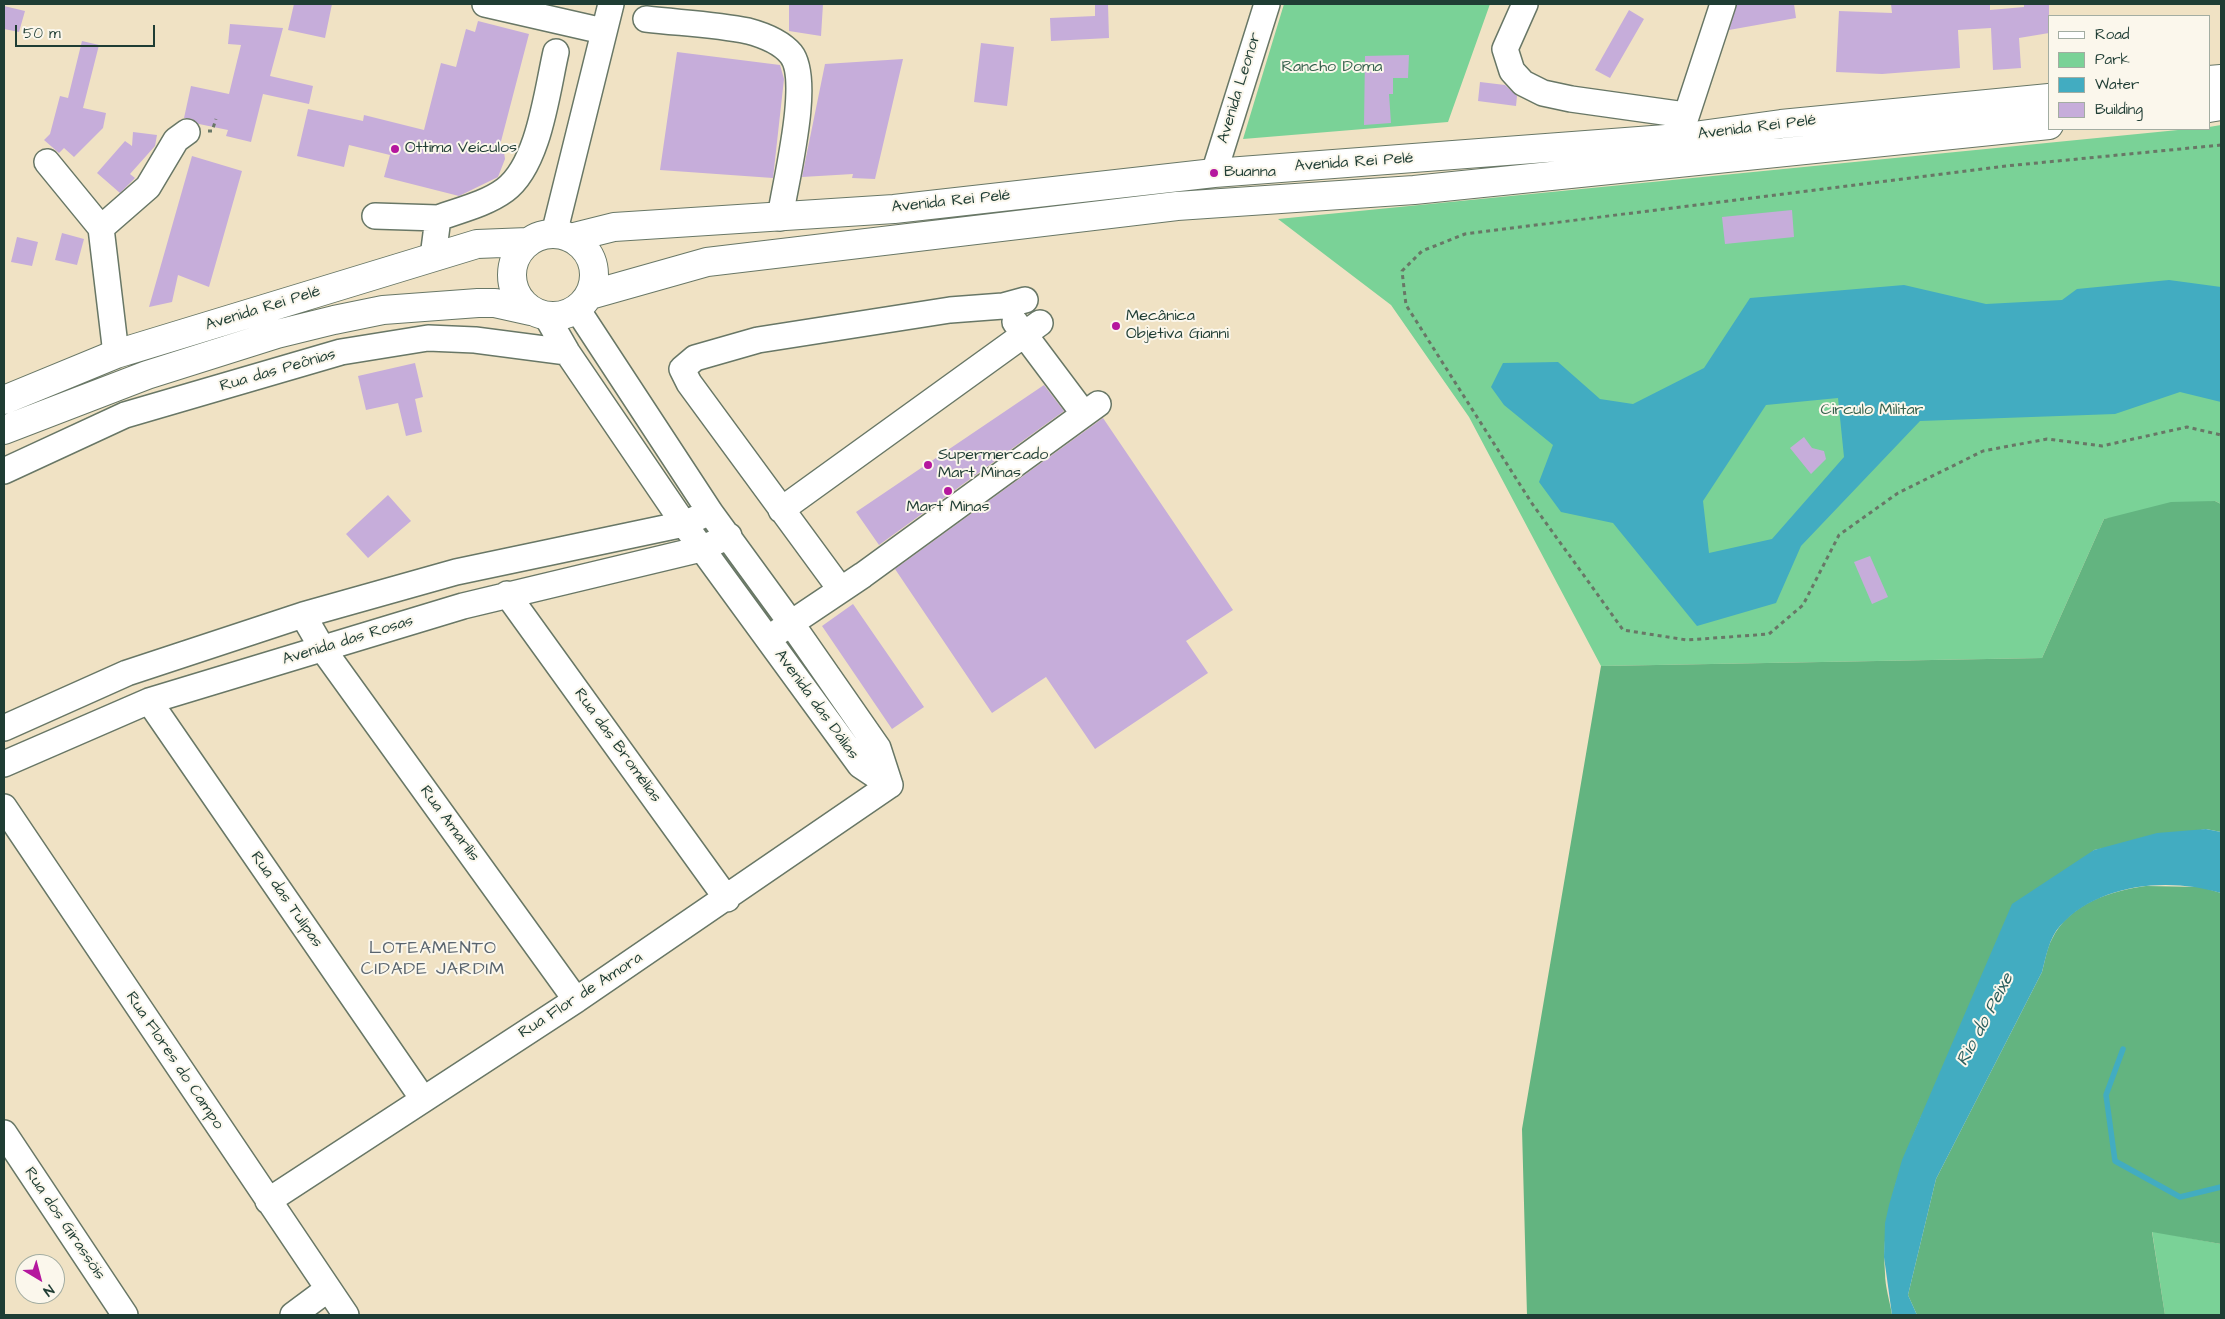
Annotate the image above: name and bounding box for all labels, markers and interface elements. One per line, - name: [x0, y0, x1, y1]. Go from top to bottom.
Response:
- scale bar: [18, 15, 158, 47]
- legend: [2048, 15, 2210, 130]
- text: 50 m: [23, 23, 61, 44]
- text: Road: [2095, 24, 2129, 45]
- street label: Avenida Leonor: [1214, 30, 1266, 146]
- text: Park: [2095, 49, 2130, 70]
- park label: Rancho Doma: [1282, 58, 1382, 78]
- text: Water: [2095, 74, 2139, 95]
- text: Building: [2095, 99, 2143, 120]
- street label: Avenida Rei Pelé: [1697, 111, 1817, 145]
- place label: Ottima Veículos: [405, 139, 517, 159]
- marker: Ottima Veículos: [389, 143, 401, 155]
- street label: Avenida Rei Pelé: [1294, 149, 1414, 177]
- place label: Buanna: [1224, 163, 1276, 183]
- marker: Buanna: [1208, 167, 1220, 179]
- street label: Avenida Rei Pelé: [891, 186, 1011, 218]
- street label: Avenida Rei Pelé: [203, 282, 323, 336]
- place label: Mecânica Objetiva Gianni: [1126, 307, 1229, 345]
- marker: Mecânica Objetiva Gianni: [1110, 320, 1122, 332]
- street label: Rua das Peônias: [218, 345, 338, 397]
- park label: Circulo Militar: [1821, 401, 1923, 421]
- place label: Supermercado Mart Minas: [938, 446, 1048, 484]
- marker: Supermercado Mart Minas: [922, 459, 934, 471]
- marker: Mart Minas: [942, 485, 954, 497]
- place label: Mart Minas: [907, 498, 989, 518]
- street label: Avenida das Rosas: [280, 612, 416, 670]
- street label: Avenida das Dálias: [770, 646, 862, 764]
- street label: Rua das Bromélias: [569, 685, 665, 807]
- street label: Rua Amarílis: [415, 782, 483, 866]
- street label: Rua das Tulipas: [246, 848, 326, 952]
- district label: LOTEAMENTO CIDADE JARDIM: [359, 938, 507, 981]
- street label: Rua Flor de Amora: [515, 949, 647, 1043]
- water label: Rio do Peixe: [1953, 970, 2019, 1070]
- street label: Rua Flores do Campo: [121, 988, 227, 1134]
- street label: Rua dos Girassóis: [19, 1164, 109, 1284]
- north arrow: [15, 1254, 65, 1304]
- text: N: [39, 1280, 58, 1301]

